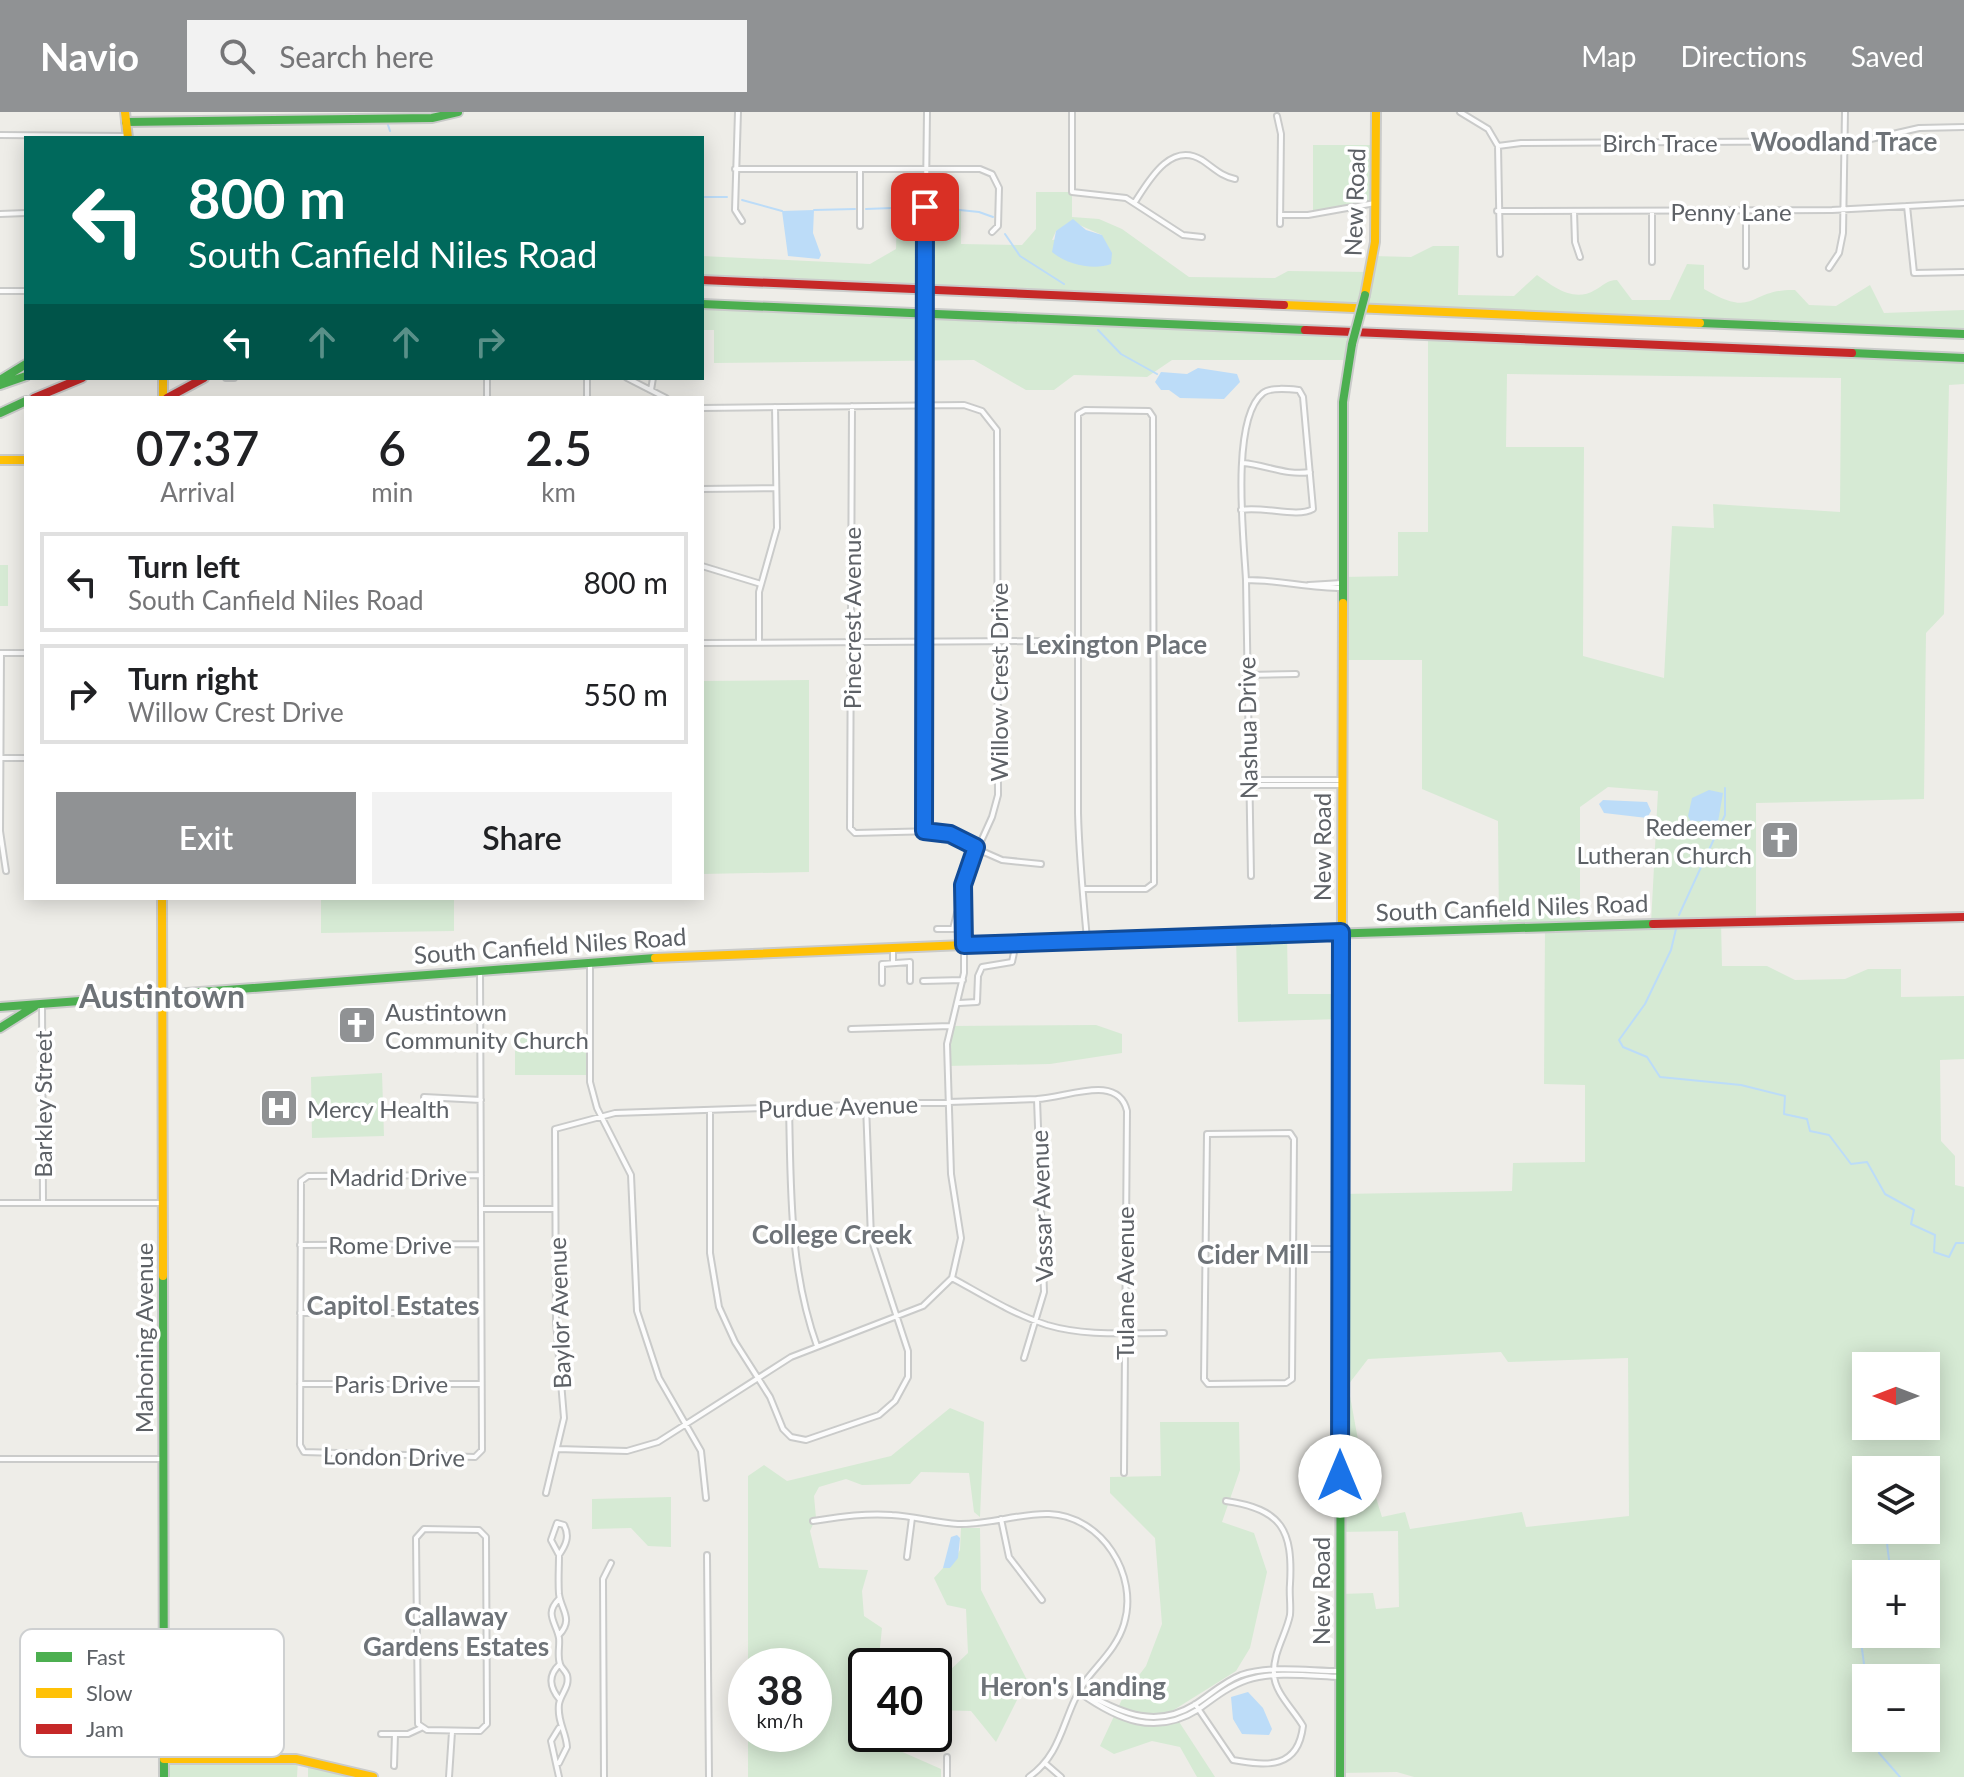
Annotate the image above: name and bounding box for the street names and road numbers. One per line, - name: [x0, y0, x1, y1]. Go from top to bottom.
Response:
- street label: Birch Trace: [1602, 128, 1718, 157]
- street label: New Road: [1338, 147, 1370, 257]
- street label: Penny Lane: [1670, 197, 1792, 226]
- street label: Pinecrest Avenue: [837, 527, 866, 709]
- street label: Willow Crest Drive: [984, 582, 1013, 782]
- street label: Nashua Drive: [1231, 657, 1263, 799]
- street label: New Road: [1307, 793, 1336, 901]
- street label: South Canfield Niles Road: [1375, 888, 1649, 926]
- street label: South Canfield Niles Road: [413, 921, 687, 969]
- street label: Barkley Street: [28, 1030, 57, 1178]
- street label: Purdue Avenue: [757, 1089, 919, 1123]
- street label: Vassar Avenue: [1024, 1129, 1058, 1283]
- street label: Madrid Drive: [329, 1162, 467, 1191]
- street label: Tulane Avenue: [1110, 1206, 1139, 1360]
- street label: Rome Drive: [328, 1230, 452, 1259]
- street label: Baylor Avenue: [542, 1237, 576, 1389]
- street label: Mahoning Avenue: [129, 1243, 158, 1433]
- street label: Paris Drive: [334, 1369, 448, 1398]
- street label: London Drive: [323, 1440, 465, 1472]
- street label: New Road: [1306, 1537, 1335, 1645]

